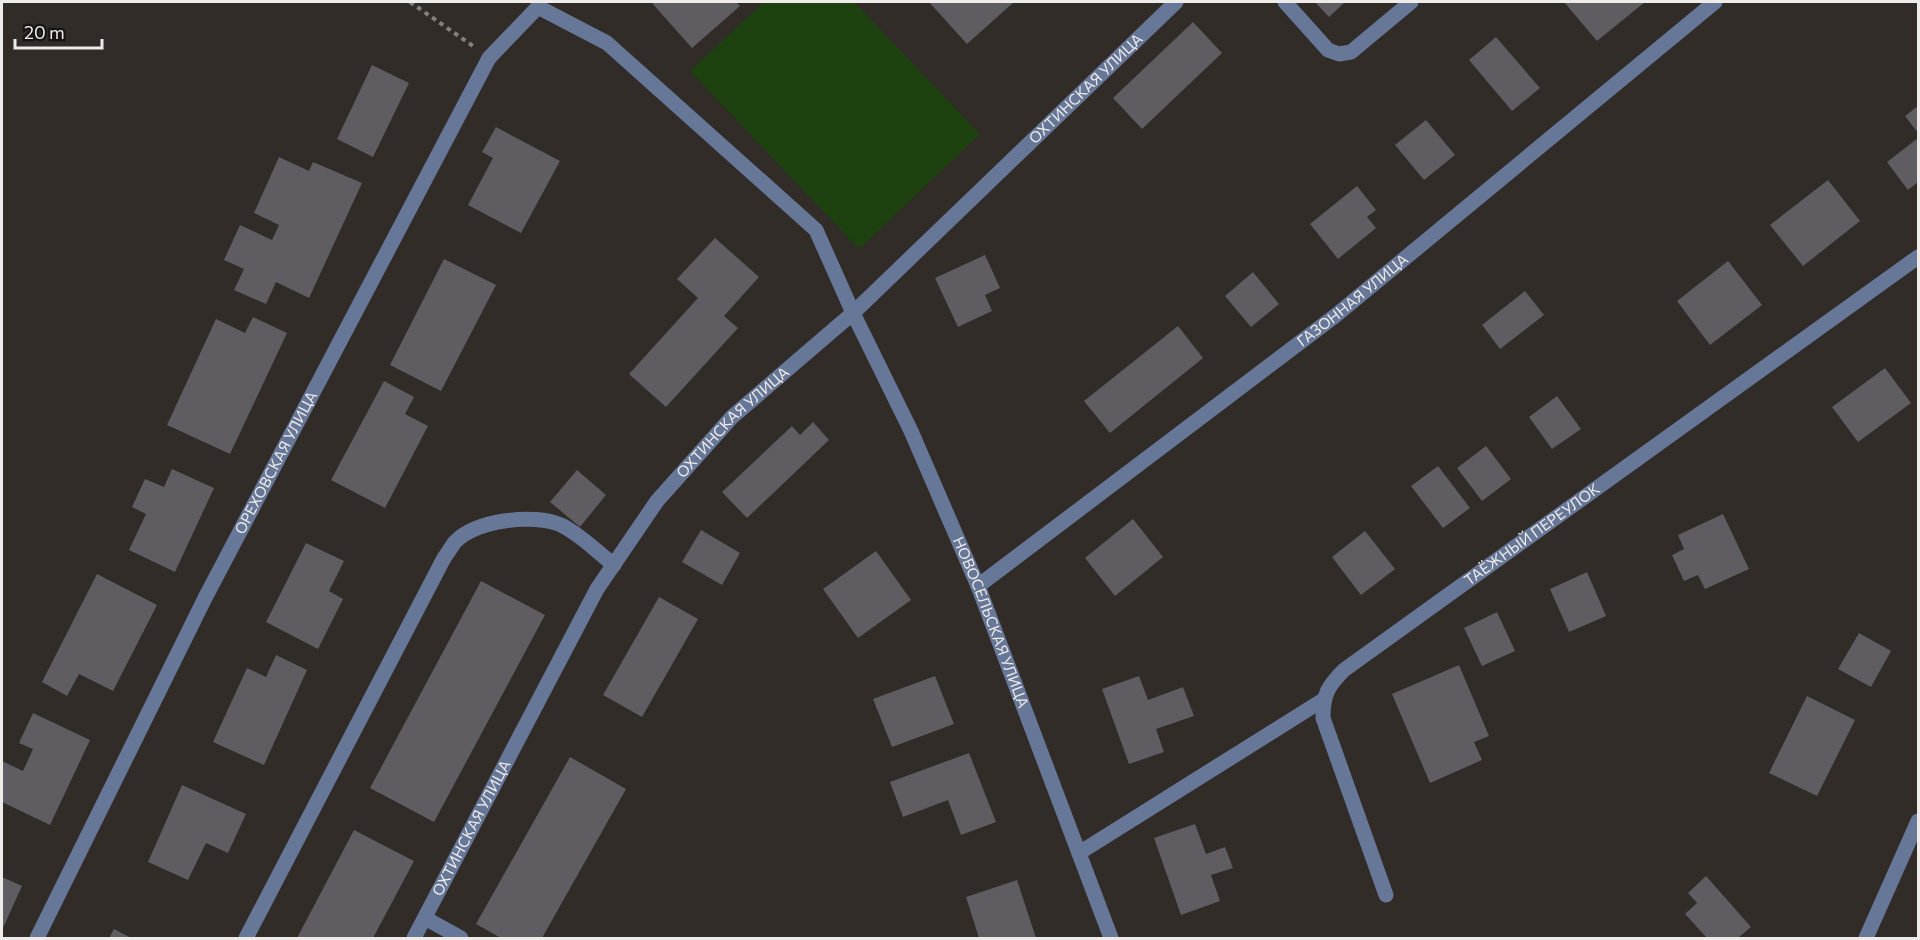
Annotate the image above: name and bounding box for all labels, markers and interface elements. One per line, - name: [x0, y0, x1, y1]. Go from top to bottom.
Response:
- scale bar: [15, 12, 102, 50]
- text: 20 m: [24, 21, 65, 43]
- street label: ОХТИНСКАЯ УЛИЦА: [1025, 29, 1146, 147]
- street label: ГАЗОННАЯ УЛИЦА: [1293, 250, 1411, 350]
- street label: ОХТИНСКАЯ УЛИЦА: [672, 362, 792, 481]
- street label: ОРЕХОВСКАЯ УЛИЦА: [230, 388, 320, 537]
- street label: ТАЁЖНЫЙ ПЕРЕУЛОК: [1460, 479, 1603, 589]
- street label: НОВОСЕЛЬСКАЯ УЛИЦА: [950, 534, 1033, 710]
- street label: ОХТИНСКАЯ УЛИЦА: [428, 757, 514, 899]

